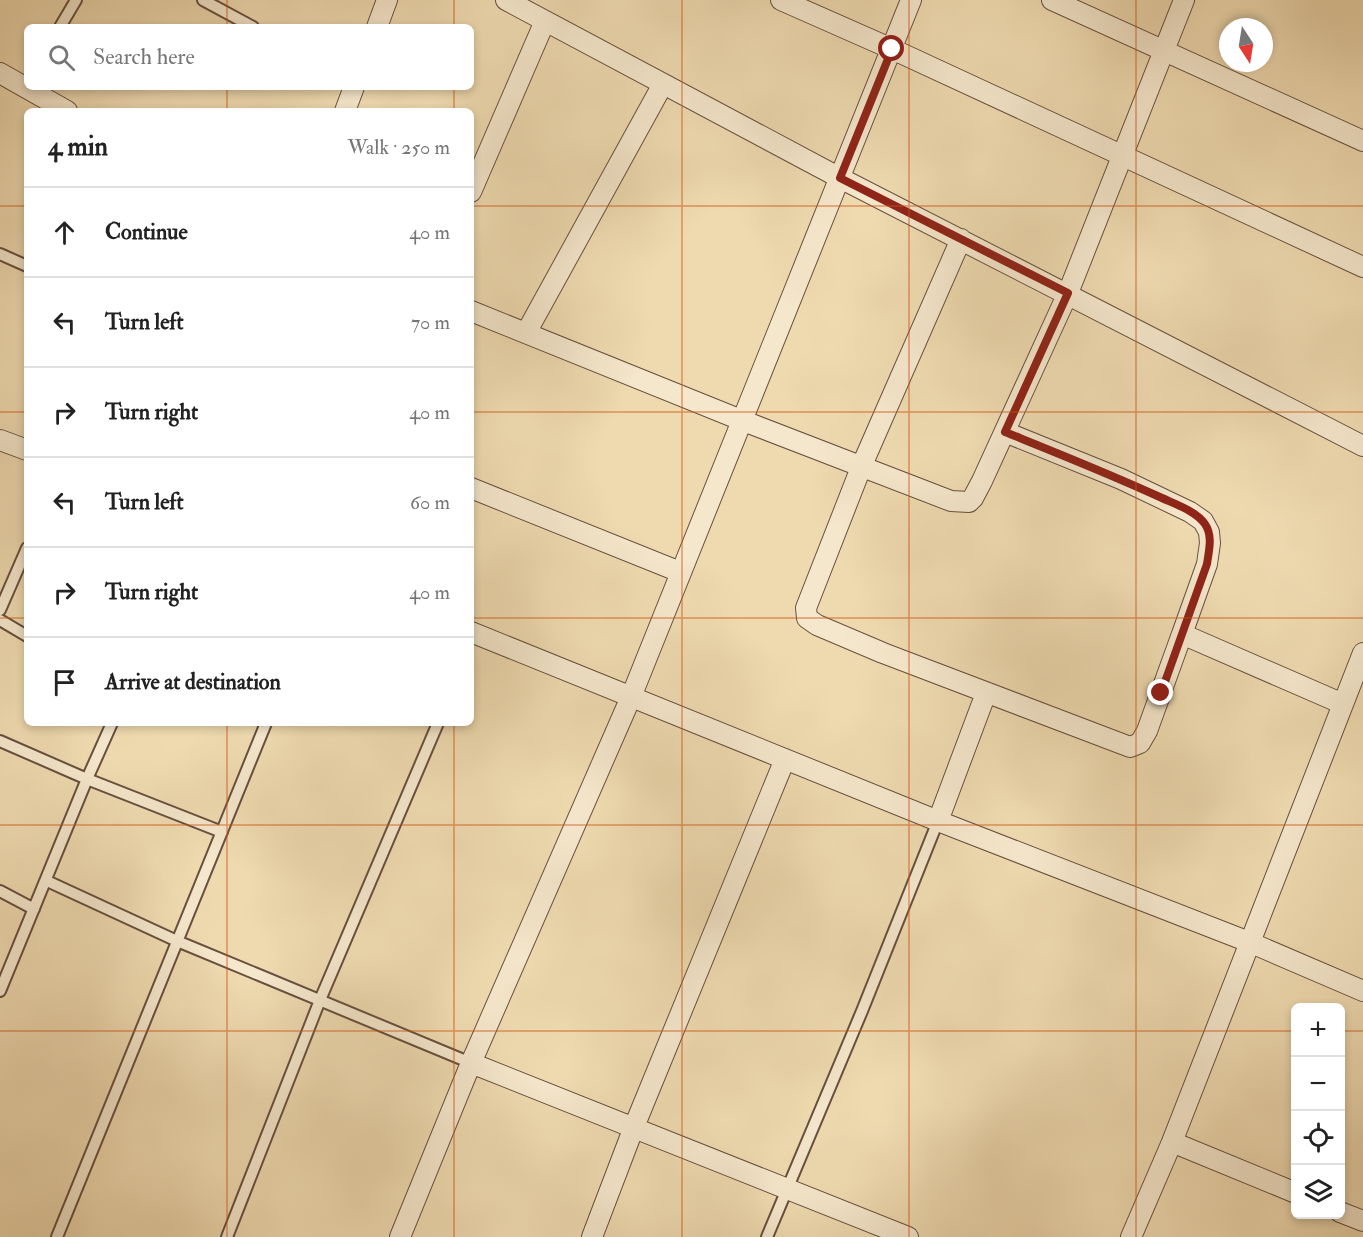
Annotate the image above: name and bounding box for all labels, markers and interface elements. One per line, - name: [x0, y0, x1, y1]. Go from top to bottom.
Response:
- north arrow: [1219, 18, 1273, 72]
- search box: [24, 24, 474, 90]
- route start: [878, 35, 904, 61]
- icon: search: [45, 41, 78, 74]
- text: Search here: [93, 43, 195, 71]
- text: 4 min: [48, 131, 108, 163]
- text: Walk · 250 m: [347, 135, 450, 160]
- icon: ahead: [48, 216, 81, 249]
- text: Continue: [105, 218, 188, 246]
- text: 40 m: [409, 220, 450, 245]
- icon: left: [48, 306, 81, 339]
- text: Turn left: [105, 308, 184, 336]
- text: 70 m: [411, 310, 450, 335]
- icon: right: [48, 396, 81, 429]
- text: Turn right: [105, 398, 198, 426]
- text: 40 m: [409, 400, 450, 425]
- icon: left: [48, 486, 81, 519]
- text: Turn left: [105, 488, 184, 516]
- text: 60 m: [410, 490, 450, 515]
- icon: right: [48, 576, 81, 609]
- text: Turn right: [105, 578, 198, 606]
- text: 40 m: [409, 580, 450, 605]
- icon: arrive: [48, 666, 81, 699]
- text: Arrive at destination: [105, 668, 281, 696]
- route end: [1147, 679, 1173, 705]
- map controls: [1291, 1003, 1345, 1219]
- button: +: [1291, 1003, 1345, 1057]
- button: −: [1291, 1057, 1345, 1111]
- button: locate: [1291, 1111, 1345, 1165]
- button: layers: [1291, 1165, 1345, 1219]

